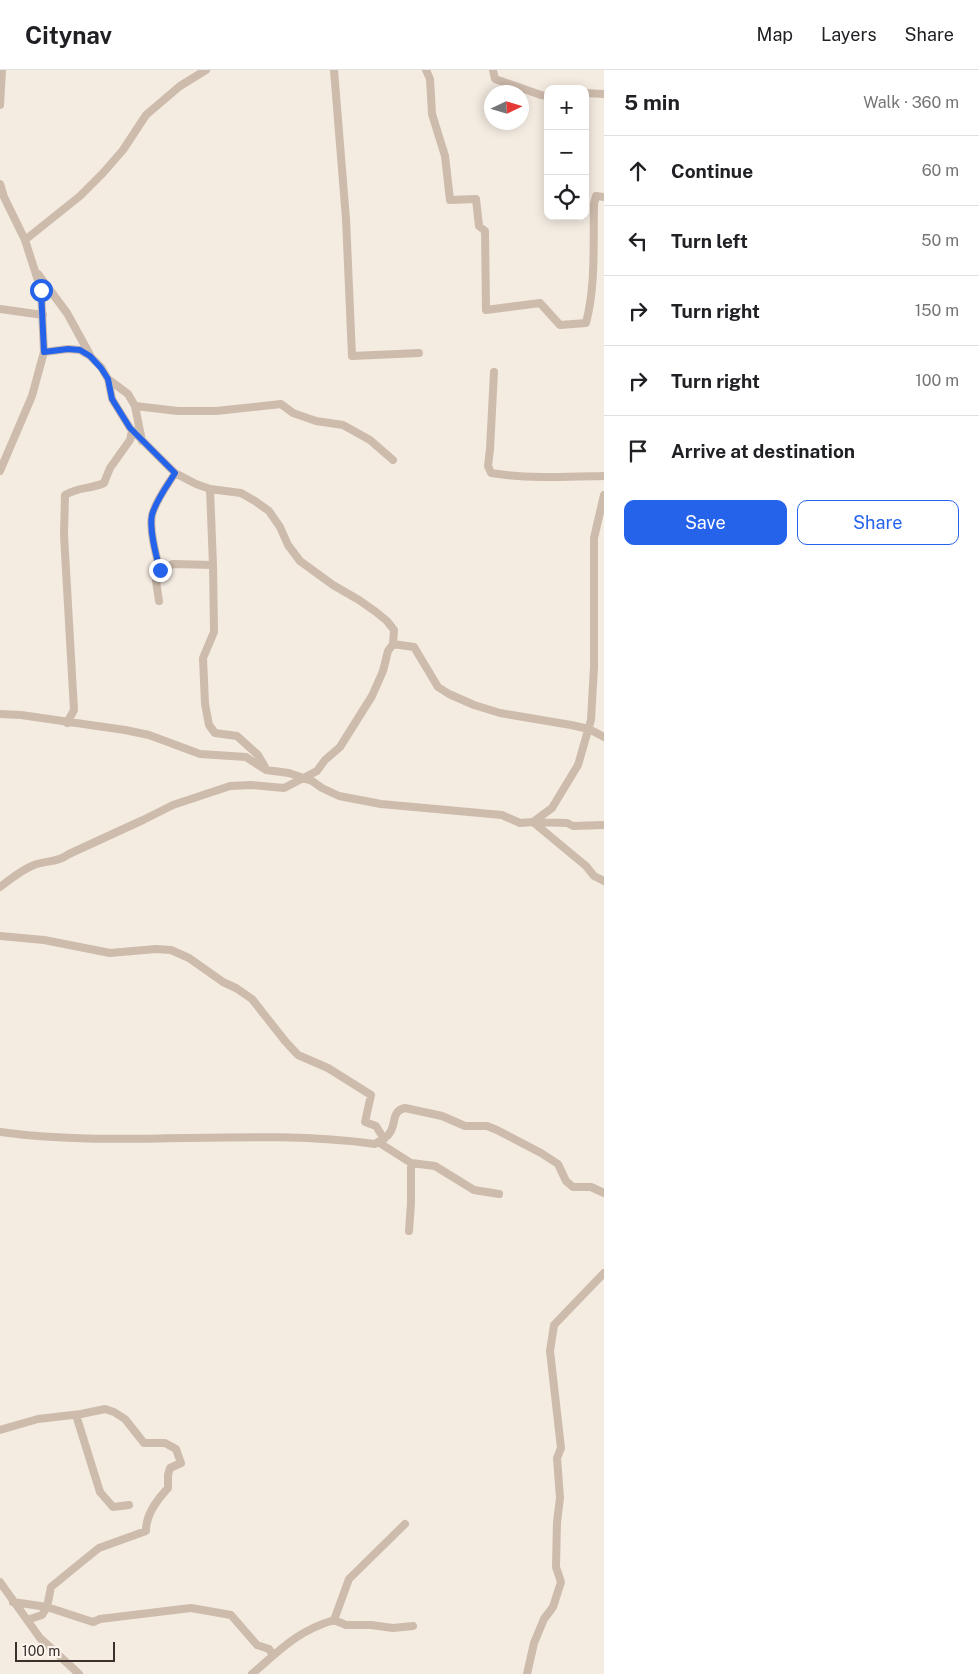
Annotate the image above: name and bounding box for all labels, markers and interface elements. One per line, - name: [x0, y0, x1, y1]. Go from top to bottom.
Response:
- text: Citynav: [25, 21, 112, 49]
- text: Map: [757, 24, 793, 45]
- text: Layers: [821, 24, 877, 45]
- text: Share: [905, 24, 954, 45]
- north arrow: [484, 85, 529, 130]
- map controls: [544, 85, 589, 220]
- button: +: [544, 85, 589, 130]
- text: 5 min: [624, 90, 680, 115]
- text: Walk · 360 m: [863, 93, 959, 112]
- button: −: [544, 130, 589, 175]
- icon: ahead: [624, 157, 652, 185]
- text: Continue: [671, 160, 753, 182]
- text: 60 m: [922, 161, 959, 180]
- button: locate: [544, 175, 589, 220]
- icon: left: [624, 227, 652, 255]
- text: Turn left: [671, 230, 748, 252]
- text: 50 m: [921, 231, 959, 250]
- route start: [30, 279, 53, 302]
- icon: right: [624, 297, 652, 325]
- text: Turn right: [671, 300, 760, 322]
- text: 150 m: [915, 301, 959, 320]
- icon: right: [624, 367, 652, 395]
- text: Turn right: [671, 370, 760, 392]
- text: 100 m: [915, 371, 959, 390]
- icon: arrive: [624, 437, 652, 465]
- text: Arrive at destination: [671, 440, 855, 462]
- button: Save: [624, 500, 787, 545]
- button: Share: [797, 500, 959, 545]
- route end: [149, 559, 172, 582]
- scale bar: [15, 1639, 115, 1662]
- text: 100 m: [22, 1643, 60, 1659]

